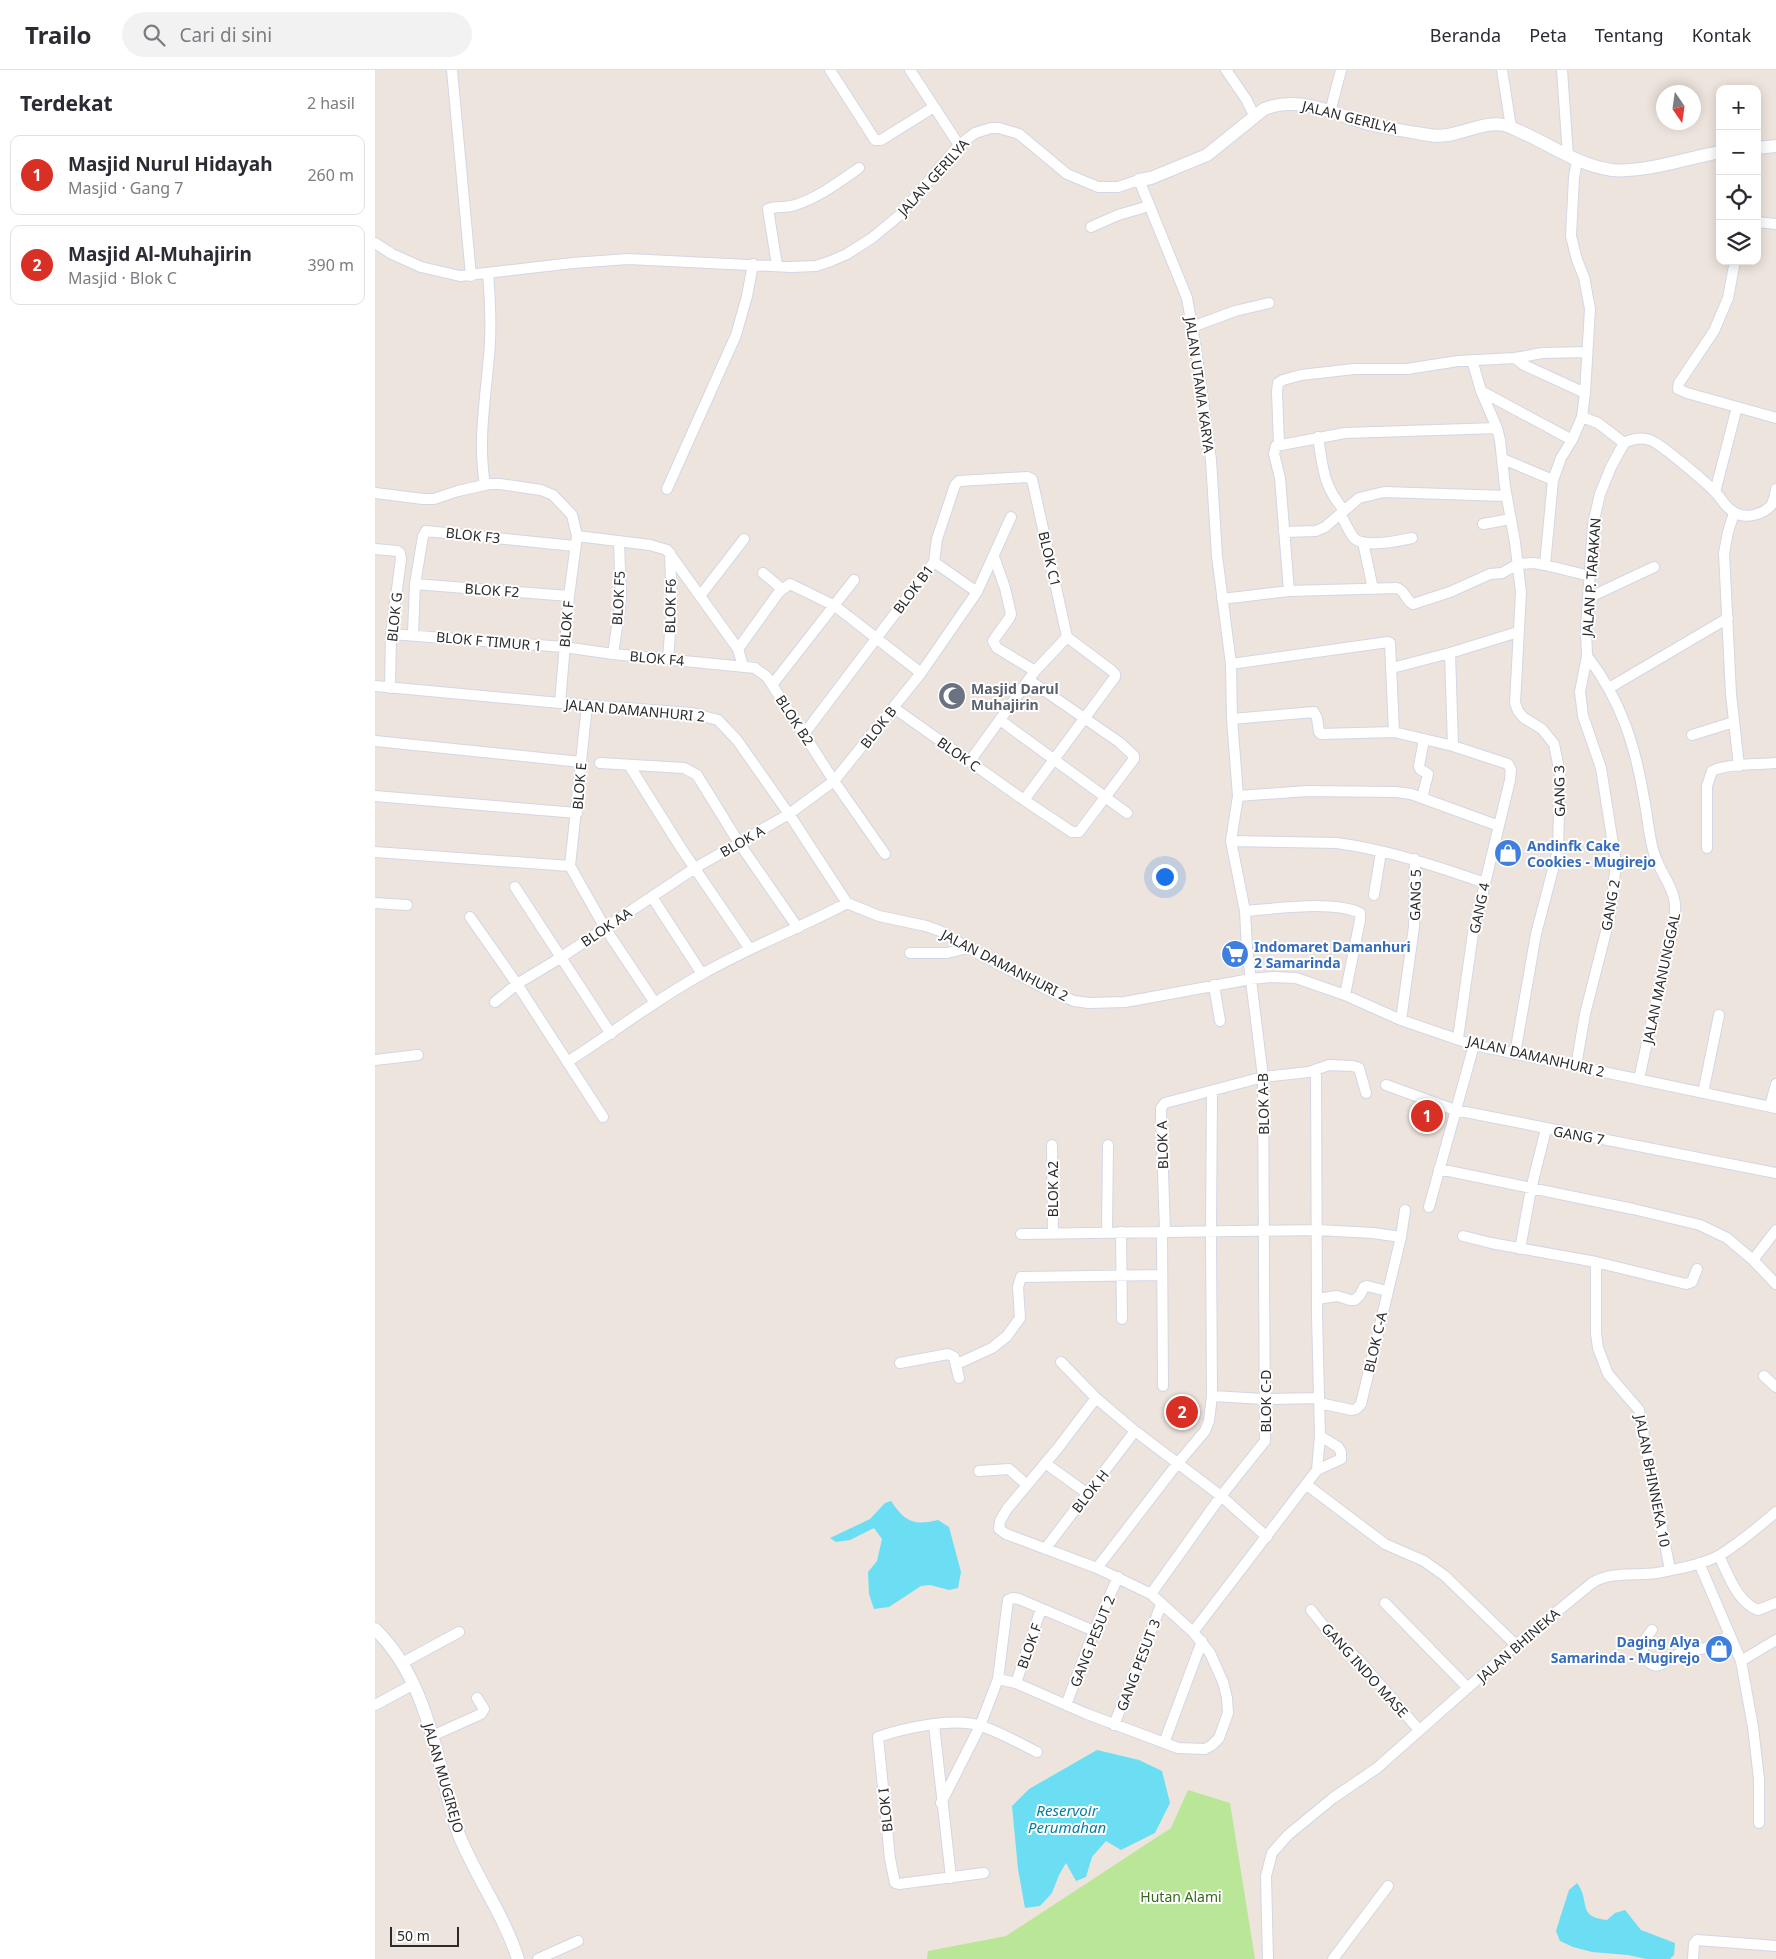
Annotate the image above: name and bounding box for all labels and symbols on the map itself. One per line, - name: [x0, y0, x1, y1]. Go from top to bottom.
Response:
- north arrow: [1656, 85, 1701, 130]
- street label: JALAN GERILYA: [1298, 95, 1400, 138]
- street label: JALAN GERILYA: [892, 134, 973, 221]
- street label: JALAN UTAMA KARYA: [1181, 314, 1219, 454]
- street label: JALAN P. TARAKAN: [1577, 517, 1605, 639]
- street label: BLOK F3: [445, 523, 501, 547]
- street label: BLOK C1: [1034, 529, 1066, 589]
- street label: BLOK B1: [888, 561, 938, 617]
- street label: BLOK F5: [607, 570, 629, 626]
- street label: BLOK F2: [464, 579, 520, 601]
- street label: BLOK F6: [660, 579, 680, 633]
- street label: BLOK G: [382, 591, 406, 643]
- street label: BLOK F: [555, 600, 577, 648]
- street label: BLOK F TIMUR 1: [435, 627, 543, 655]
- street label: BLOK F4: [629, 646, 685, 670]
- place label: Masjid Darul Muhajirin: [971, 679, 1059, 714]
- mosque icon: Masjid Darul Muhajirin: [937, 681, 967, 711]
- street label: BLOK B2: [772, 691, 818, 749]
- street label: JALAN DAMANHURI 2: [562, 694, 706, 726]
- street label: BLOK B: [856, 702, 900, 752]
- street label: BLOK C: [934, 732, 984, 776]
- street label: BLOK E: [567, 762, 591, 810]
- street label: GANG 3: [1549, 765, 1569, 817]
- street label: BLOK A: [716, 821, 768, 861]
- place label: Andinfk Cake Cookies - Mugirejo: [1527, 836, 1656, 871]
- shop icon: Andinfk Cake Cookies - Mugirejo: [1493, 838, 1523, 868]
- your location: [1152, 864, 1178, 890]
- street label: GANG 5: [1405, 869, 1425, 921]
- street label: GANG 2: [1596, 878, 1624, 932]
- street label: GANG 4: [1464, 881, 1494, 935]
- street label: BLOK AA: [577, 903, 635, 951]
- street label: JALAN MANUNGGAL: [1637, 911, 1684, 1047]
- street label: JALAN DAMANHURI 2: [936, 924, 1072, 1005]
- place label: Indomaret Damanhuri 2 Samarinda: [1254, 937, 1411, 972]
- supermarket icon: Indomaret Damanhuri 2 Samarinda: [1220, 939, 1250, 969]
- street label: JALAN DAMANHURI 2: [1464, 1031, 1606, 1081]
- street label: BLOK A-B: [1253, 1073, 1273, 1135]
- pin: 1: [1411, 1097, 1443, 1135]
- street label: BLOK A: [1152, 1120, 1172, 1169]
- street label: GANG 7: [1552, 1121, 1606, 1149]
- street label: BLOK A2: [1043, 1161, 1062, 1217]
- street label: BLOK C-A: [1359, 1310, 1391, 1374]
- street label: BLOK C-D: [1256, 1370, 1275, 1432]
- pin: 2: [1166, 1393, 1198, 1431]
- street label: JALAN BHINNEKA 10: [1631, 1412, 1675, 1549]
- street label: BLOK H: [1067, 1466, 1113, 1516]
- street label: GANG PESUT 2: [1065, 1592, 1119, 1690]
- street label: JALAN BHINEKA: [1471, 1604, 1563, 1687]
- street label: GANG PESUT 3: [1112, 1616, 1164, 1714]
- street label: GANG INDO MASE: [1317, 1619, 1413, 1721]
- street label: BLOK F: [1012, 1621, 1046, 1671]
- place label: Daging Alya Samarinda - Mugirejo: [1551, 1632, 1700, 1667]
- shop icon: Daging Alya Samarinda - Mugirejo: [1704, 1634, 1734, 1664]
- street label: JALAN MUGIREJO: [419, 1719, 469, 1835]
- street label: BLOK I: [873, 1787, 897, 1833]
- water label: Reservoir Perumahan: [1028, 1800, 1106, 1837]
- park label: Hutan Alami: [1140, 1887, 1222, 1906]
- scale bar: [390, 1924, 459, 1947]

